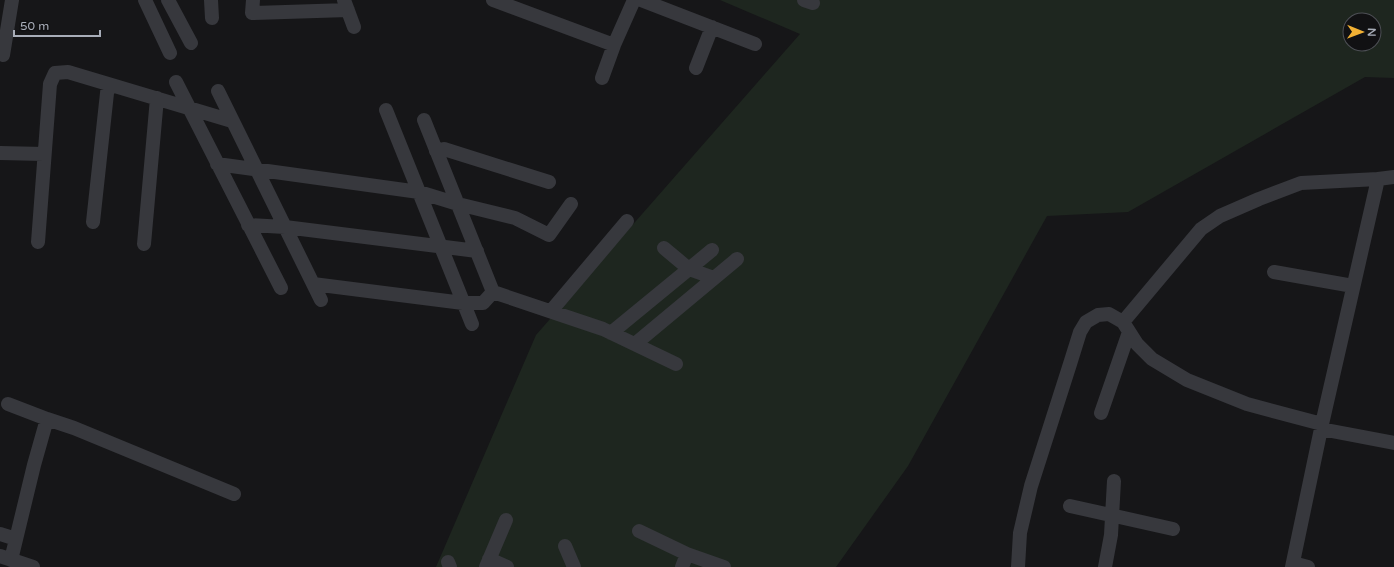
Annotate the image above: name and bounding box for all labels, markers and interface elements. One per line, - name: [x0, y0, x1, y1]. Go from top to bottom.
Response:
- scale bar: [14, 12, 100, 38]
- north arrow: [1342, 12, 1382, 52]
- text: 50 m: [20, 19, 49, 33]
- text: N: [1365, 28, 1378, 37]

